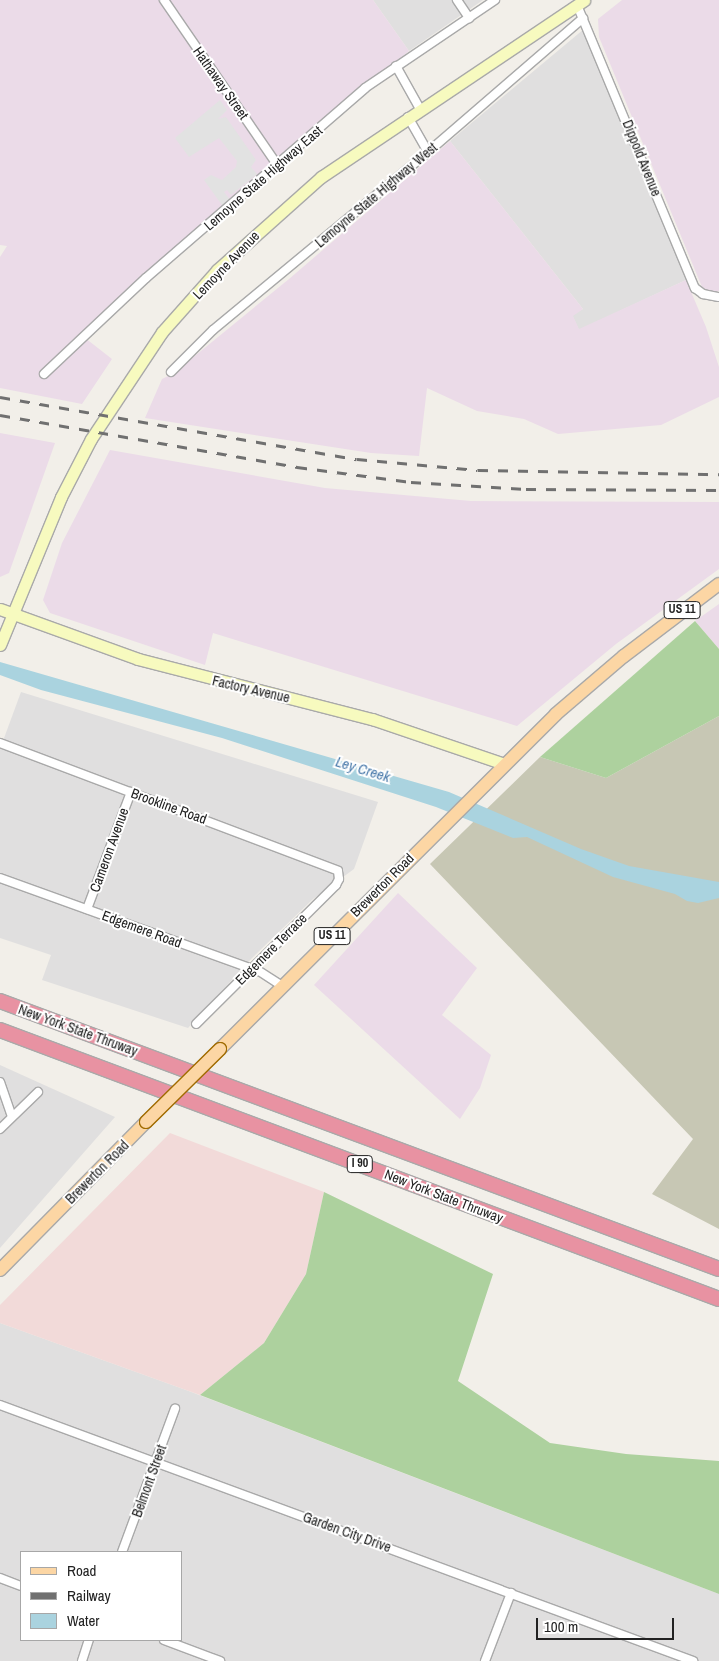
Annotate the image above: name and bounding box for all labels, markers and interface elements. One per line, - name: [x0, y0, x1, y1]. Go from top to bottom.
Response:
- street label: Hathaway Street: [190, 43, 252, 123]
- street label: Dippold Avenue: [619, 117, 665, 199]
- street label: Lemoyne State Highway East: [200, 122, 326, 234]
- street label: Lemoyne State Highway West: [312, 139, 440, 251]
- street label: Lemoyne Avenue: [189, 227, 263, 303]
- road number: US 11: [663, 600, 701, 620]
- street label: Factory Avenue: [210, 672, 292, 706]
- water label: Ley Creek: [334, 752, 392, 786]
- street label: Brookline Road: [129, 785, 209, 827]
- street label: Cameron Avenue: [86, 805, 132, 895]
- street label: Brewerton Road: [347, 850, 417, 920]
- street label: Edgemere Road: [100, 907, 184, 951]
- street label: Edgemere Terrace: [232, 910, 310, 988]
- road number: US 11: [313, 926, 351, 946]
- street label: New York State Thruway: [16, 1001, 140, 1059]
- street label: Brewerton Road: [62, 1137, 132, 1207]
- road number: I 90: [346, 1154, 374, 1174]
- street label: New York State Thruway: [382, 1166, 506, 1226]
- street label: Belmont Street: [128, 1442, 170, 1520]
- street label: Garden City Drive: [301, 1508, 393, 1556]
- legend: [20, 1551, 182, 1641]
- text: Road: [67, 1560, 96, 1581]
- text: Railway: [67, 1585, 111, 1606]
- scale bar: [539, 1608, 676, 1640]
- text: Water: [67, 1610, 99, 1631]
- text: 100 m: [544, 1616, 578, 1637]

